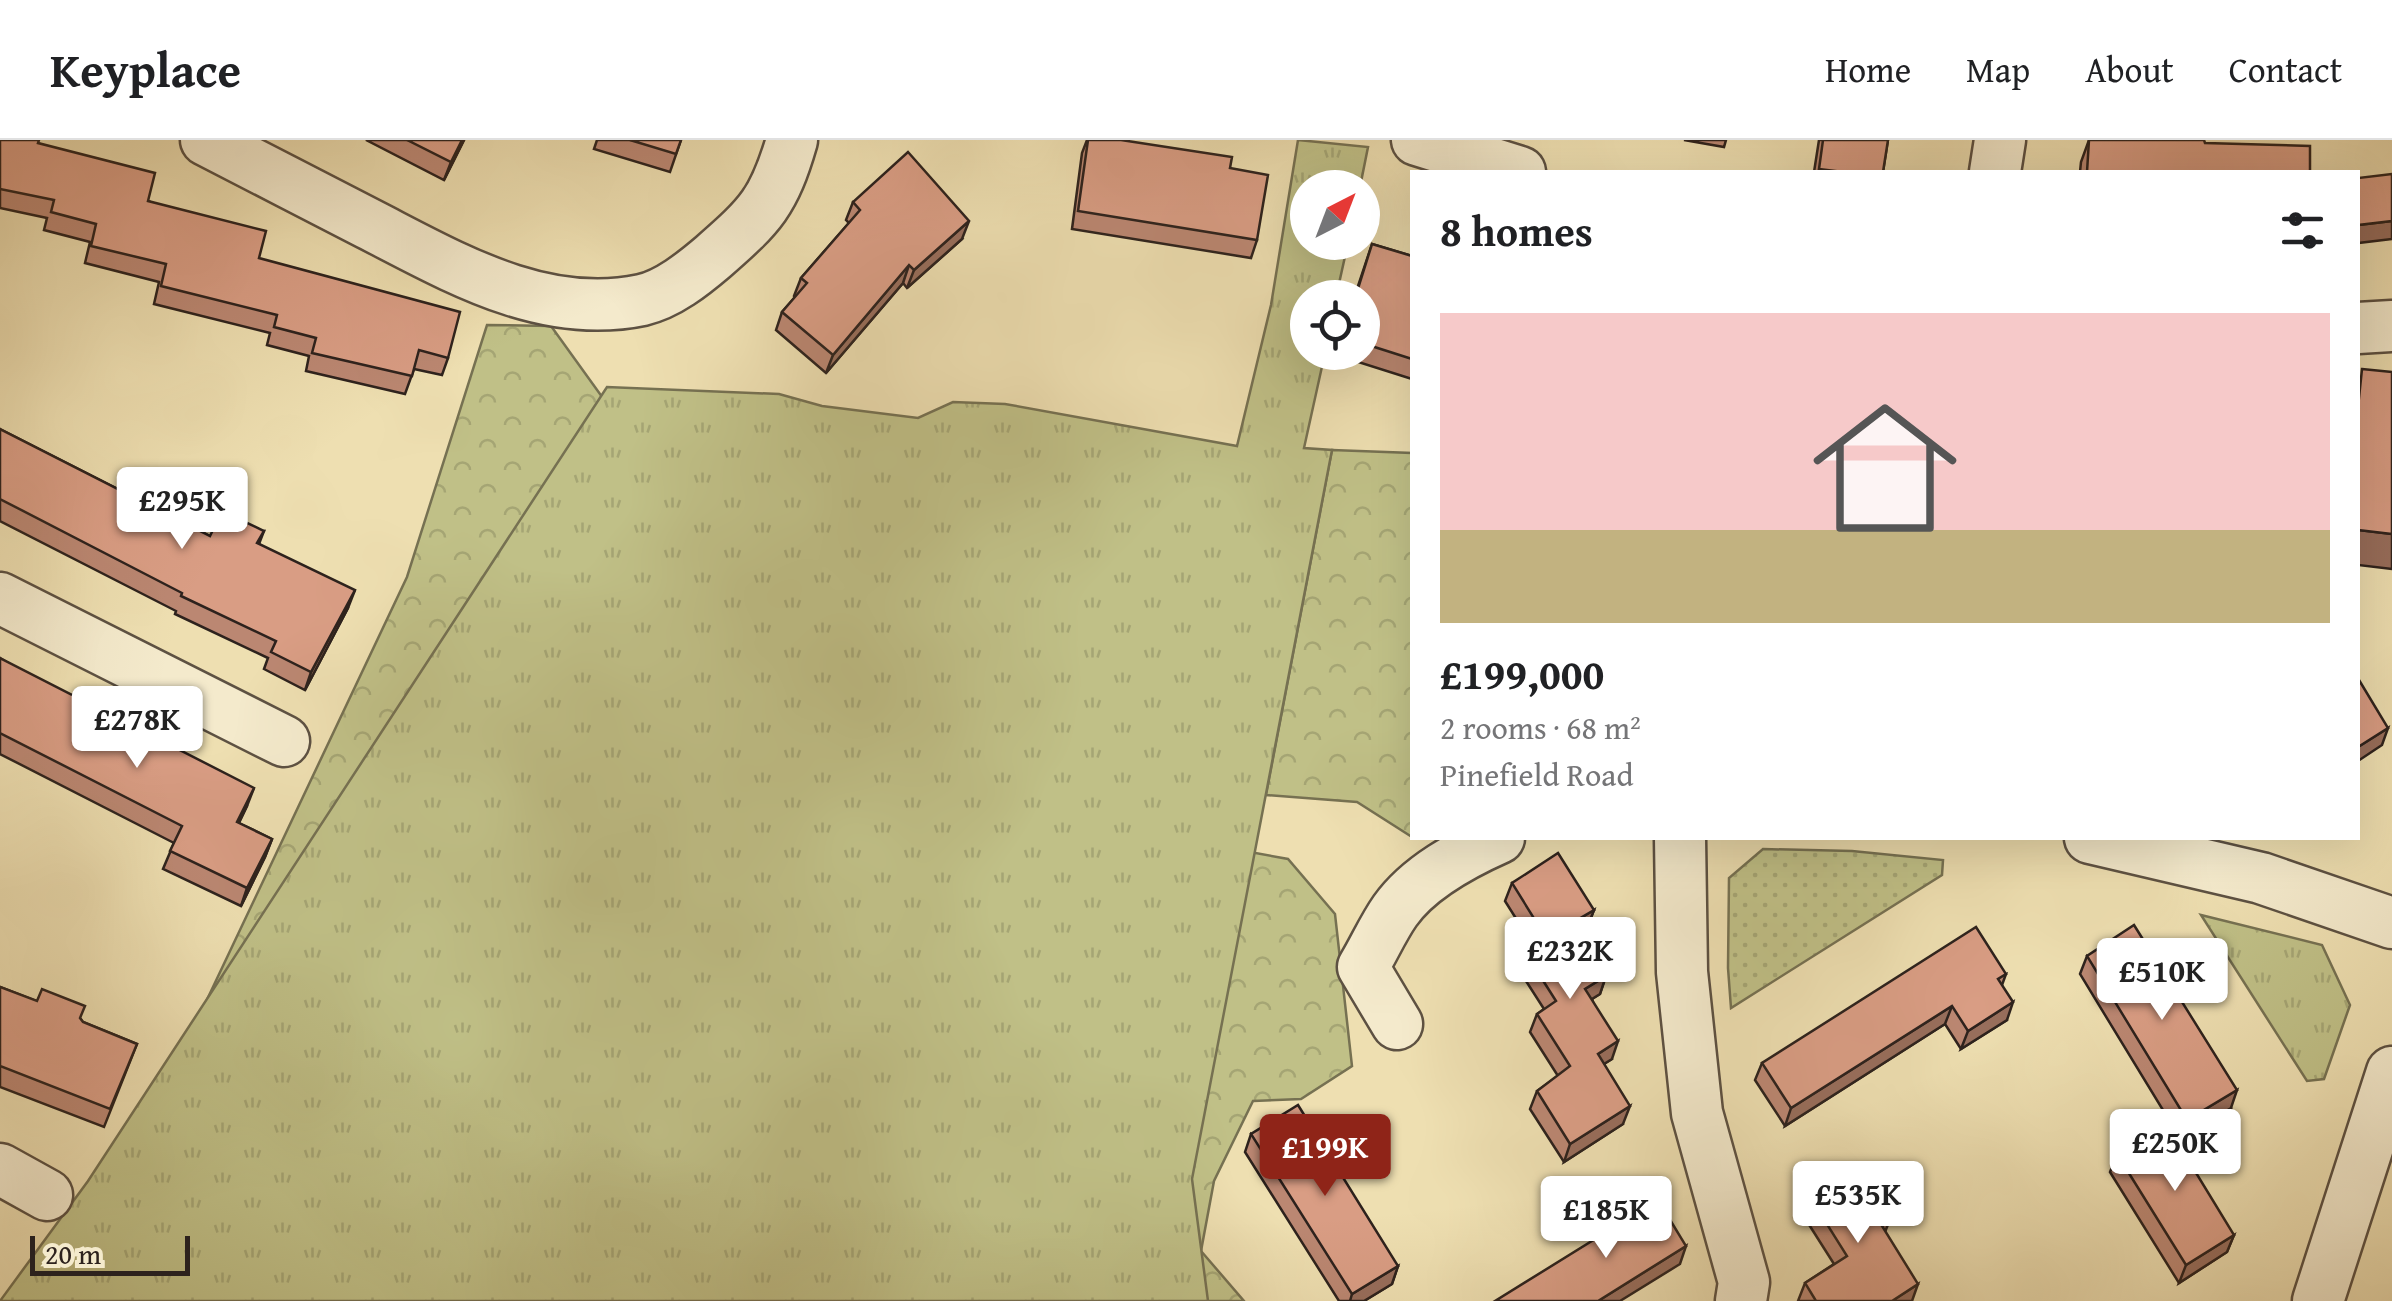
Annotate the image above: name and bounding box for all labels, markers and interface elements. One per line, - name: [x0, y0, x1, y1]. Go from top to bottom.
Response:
- text: Keyplace: [50, 34, 241, 105]
- text: Home: [1825, 44, 1911, 95]
- text: Map: [1966, 44, 2030, 95]
- text: About: [2085, 44, 2174, 95]
- text: Contact: [2229, 44, 2342, 95]
- north arrow: [1290, 170, 1380, 260]
- map controls: [1290, 170, 1380, 370]
- text: 8 homes: [1440, 200, 1593, 261]
- icon: filters: [2275, 203, 2330, 258]
- button: locate: [1290, 280, 1380, 370]
- icon: home: [1795, 378, 1975, 558]
- pin: £295K: [112, 467, 252, 552]
- text: £295K: [139, 476, 225, 523]
- text: £199,000: [1440, 643, 1604, 704]
- pin: £278K: [67, 686, 207, 771]
- text: £278K: [94, 695, 180, 742]
- text: 2 rooms · 68 m²: [1440, 704, 1641, 751]
- text: Pinefield Road: [1440, 751, 1634, 798]
- pin: £232K: [1500, 917, 1640, 1002]
- text: £232K: [1527, 926, 1613, 973]
- pin: £510K: [2092, 938, 2232, 1023]
- text: £510K: [2119, 947, 2205, 994]
- pin: £250K: [2105, 1109, 2245, 1194]
- pin: £199K: [1255, 1114, 1395, 1199]
- text: £250K: [2132, 1118, 2218, 1165]
- text: £199K: [1282, 1123, 1368, 1170]
- pin: £535K: [1788, 1161, 1928, 1246]
- text: £535K: [1815, 1170, 1901, 1217]
- pin: £185K: [1536, 1176, 1676, 1261]
- text: £185K: [1563, 1185, 1649, 1232]
- scale bar: [30, 1231, 190, 1276]
- text: 20 m: [45, 1233, 101, 1274]

